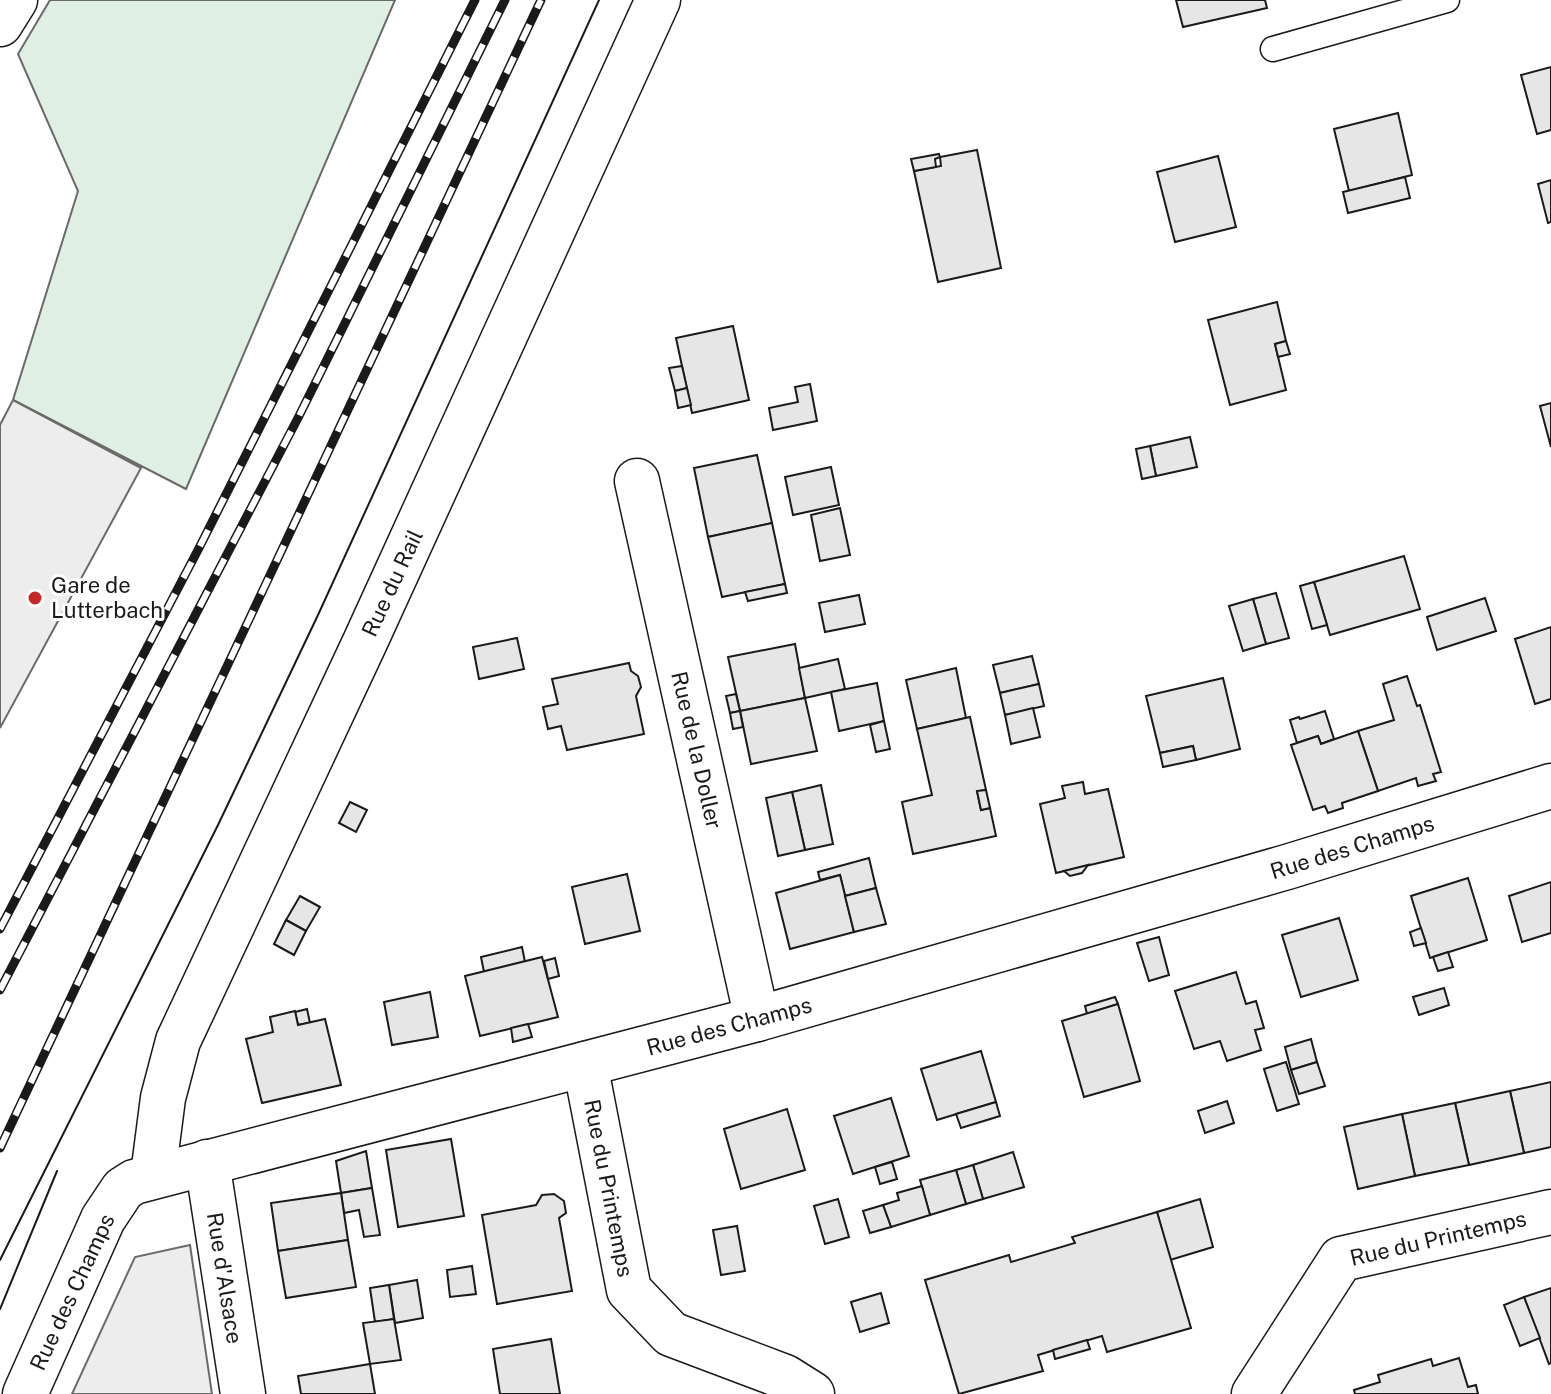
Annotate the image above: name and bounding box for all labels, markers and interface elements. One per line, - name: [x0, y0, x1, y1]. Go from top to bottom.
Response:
- street label: Rue du Rail: [356, 525, 428, 641]
- place label: Gare de Lutterbach: [51, 572, 163, 623]
- marker: Gare de Lutterbach: [26, 589, 44, 607]
- street label: Rue de la Doller: [666, 669, 728, 831]
- street label: Rue des Champs: [1267, 810, 1437, 884]
- street label: Rue des Champs: [644, 991, 814, 1061]
- street label: Rue du Printemps: [579, 1097, 639, 1279]
- street label: Rue du Printemps: [1347, 1205, 1529, 1271]
- street label: Rue des Champs: [24, 1210, 120, 1374]
- street label: Rue d'Alsace: [202, 1210, 248, 1346]

